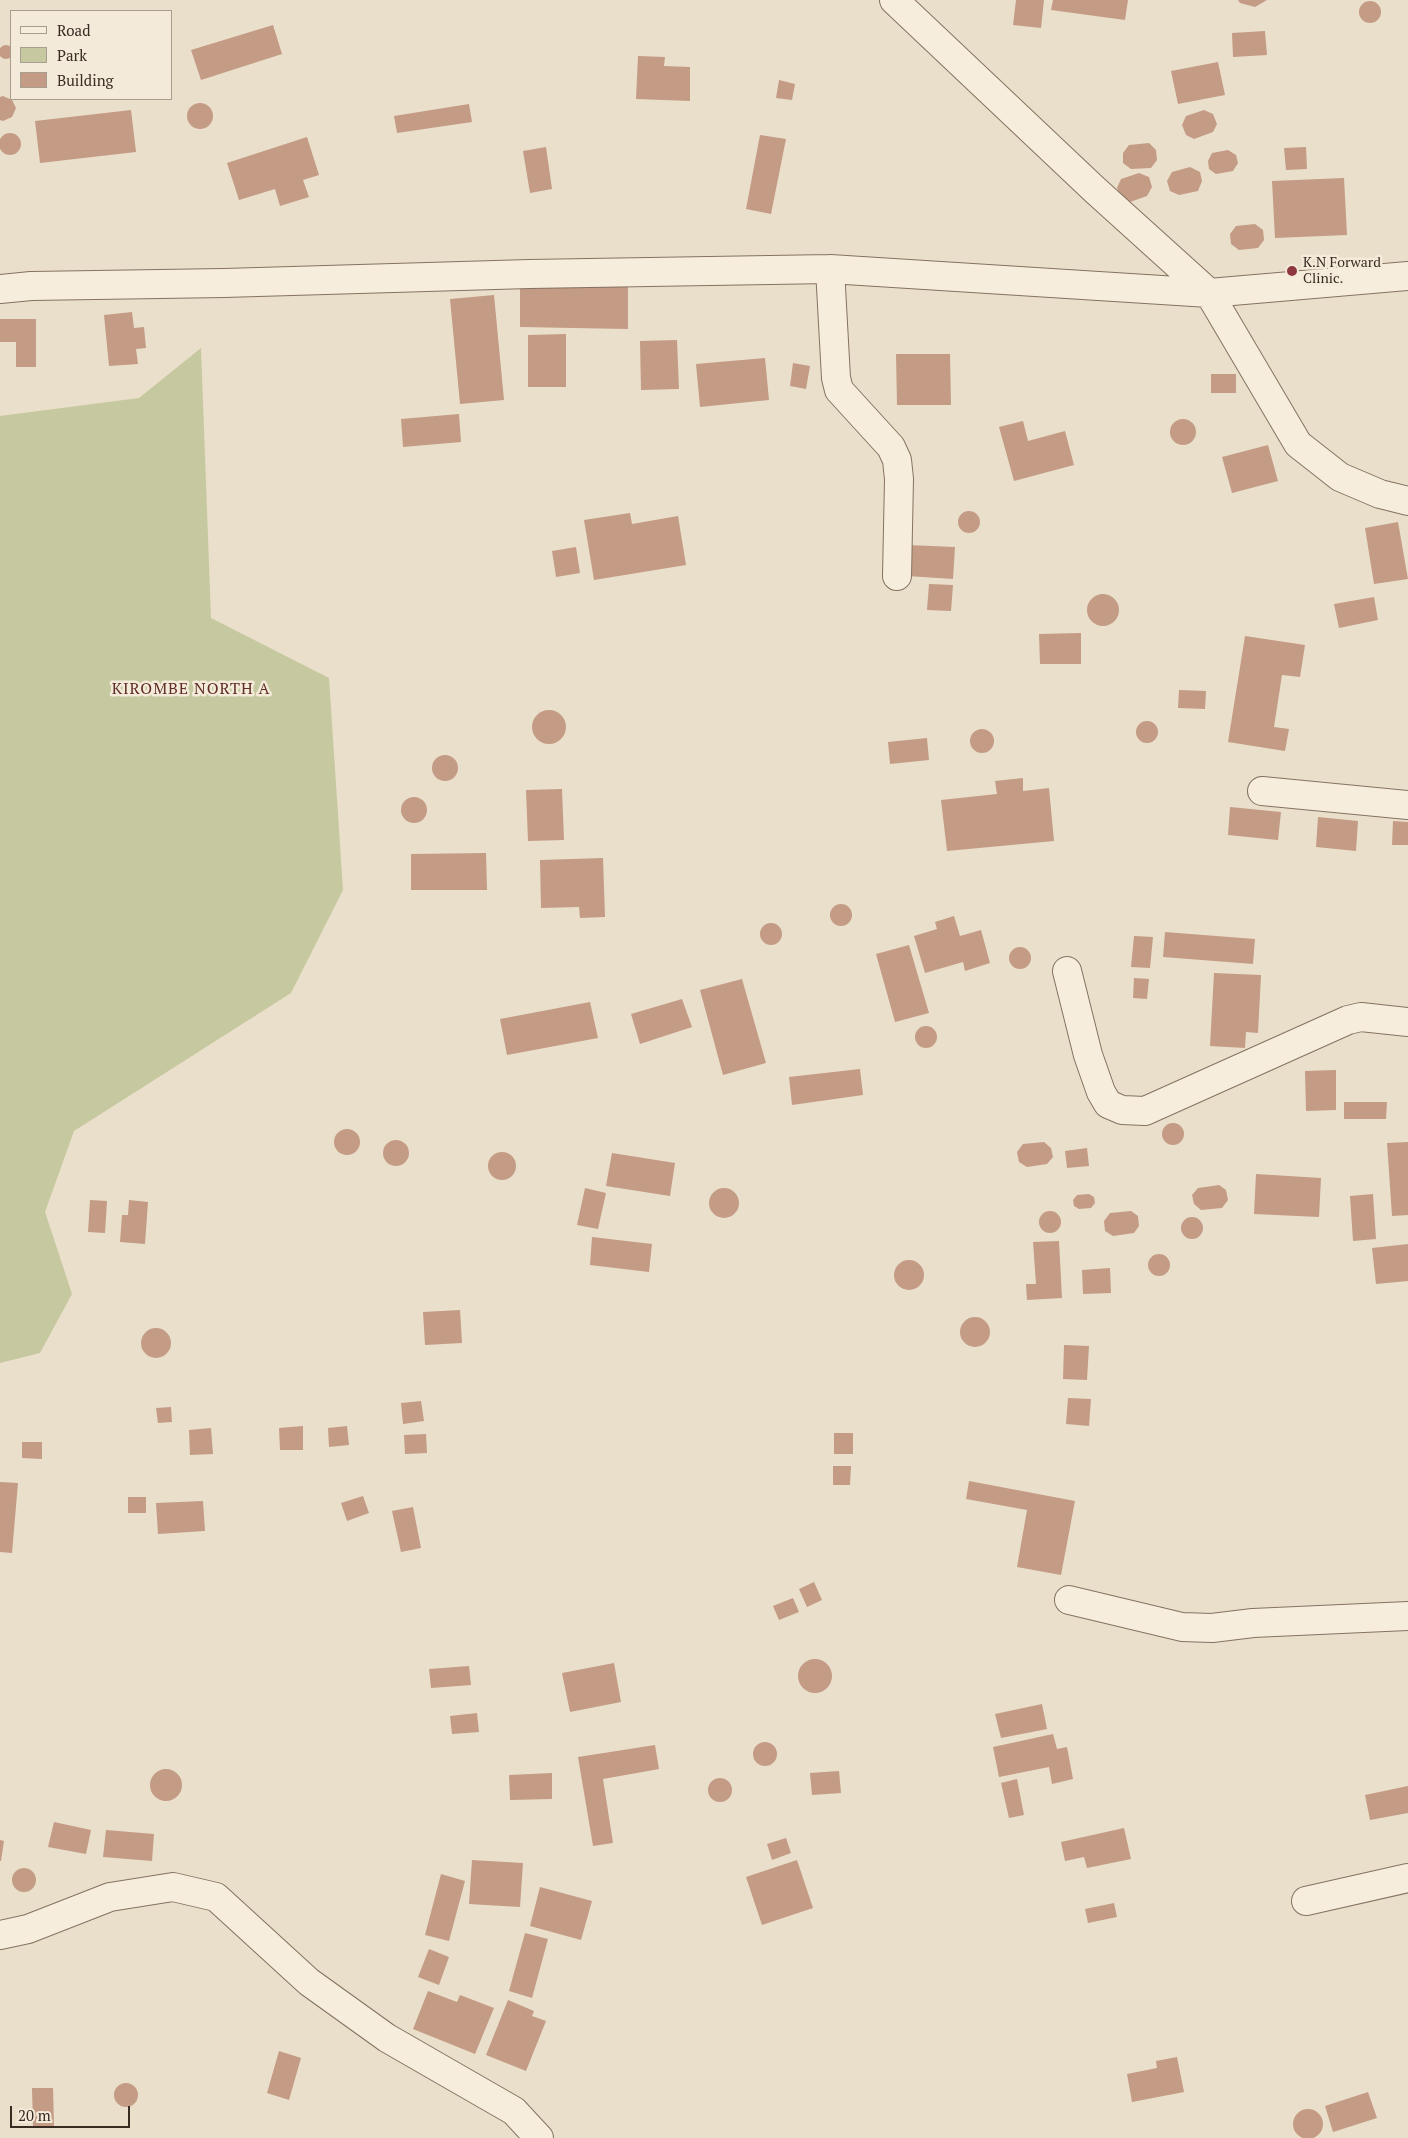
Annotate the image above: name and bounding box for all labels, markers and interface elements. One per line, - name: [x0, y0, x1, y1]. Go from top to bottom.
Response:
- legend: [10, 10, 172, 100]
- text: Road: [57, 20, 90, 40]
- text: Park: [57, 45, 87, 65]
- text: Building: [57, 70, 114, 90]
- place label: K.N Forward Clinic.: [1303, 255, 1381, 288]
- marker: K.N Forward Clinic.: [1285, 264, 1299, 278]
- district label: KIROMBE NORTH A: [110, 679, 272, 699]
- scale bar: [12, 2096, 132, 2128]
- text: 20 m: [18, 2105, 51, 2125]

